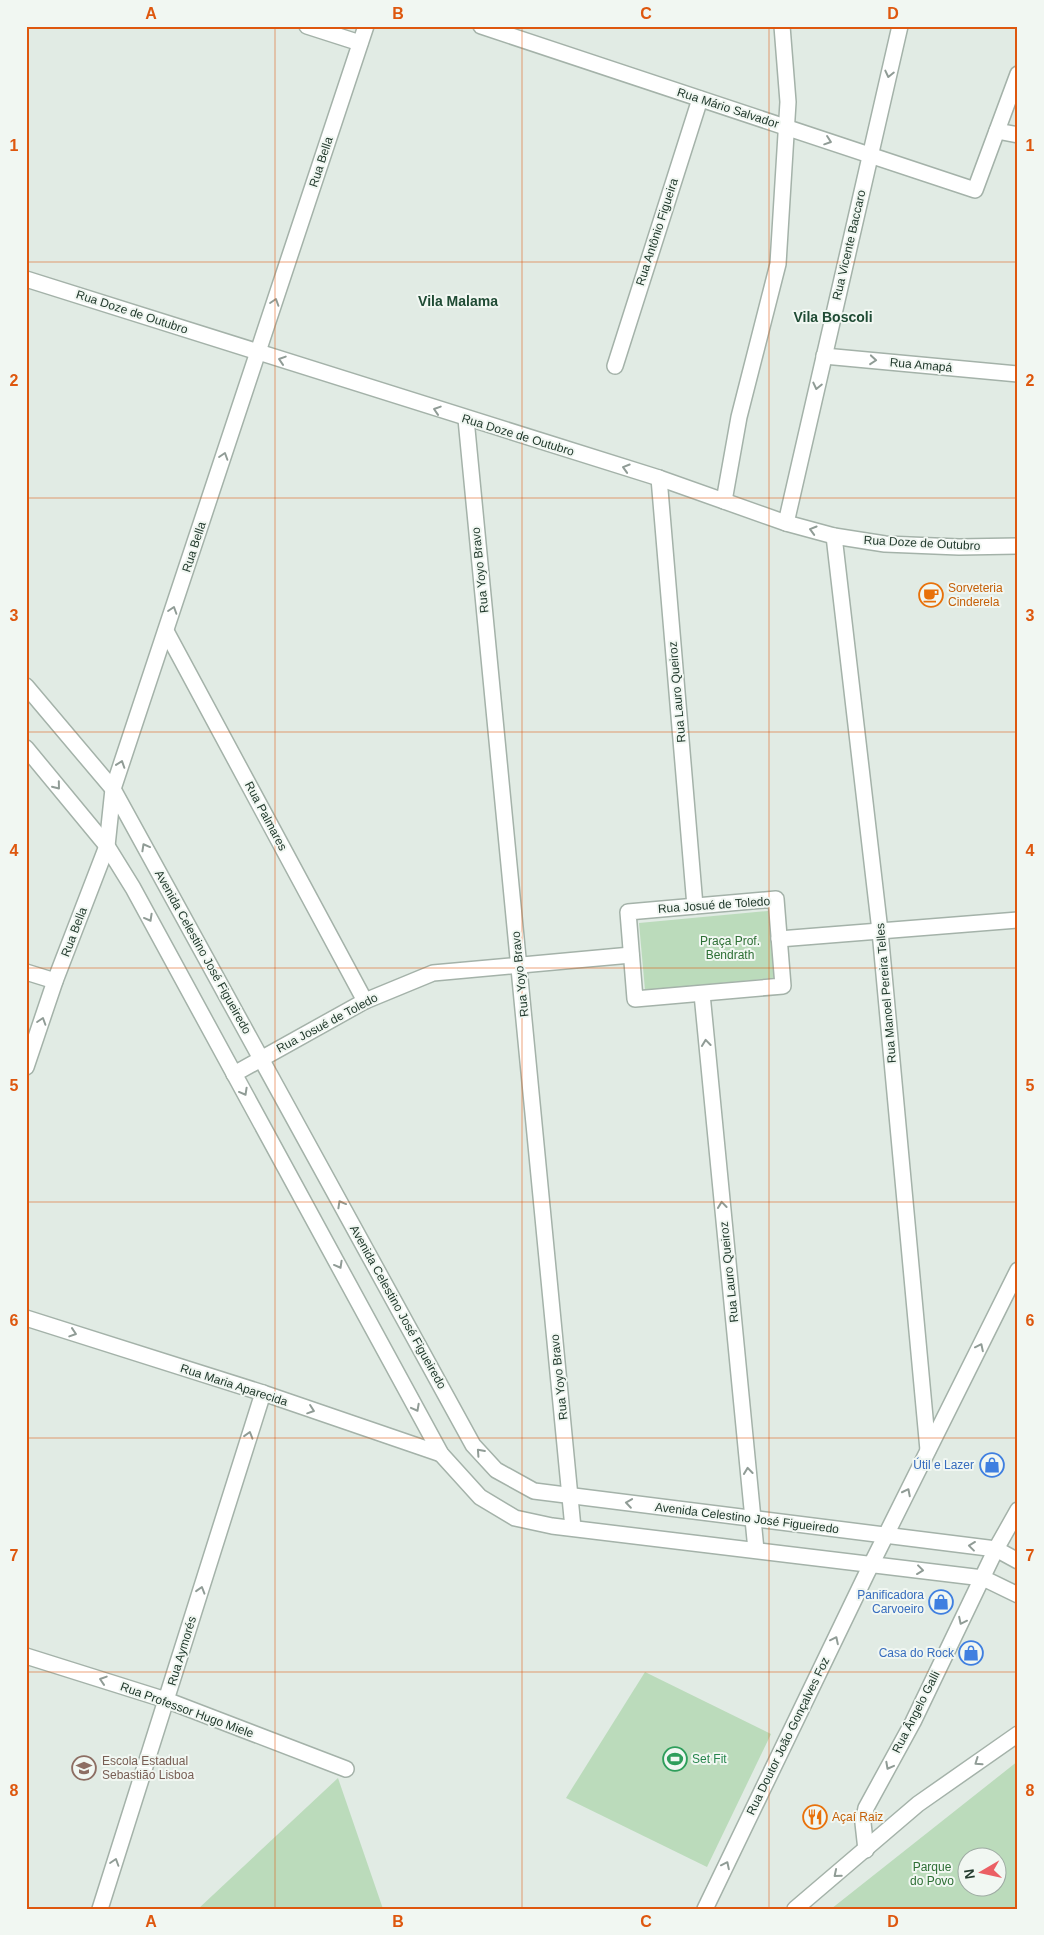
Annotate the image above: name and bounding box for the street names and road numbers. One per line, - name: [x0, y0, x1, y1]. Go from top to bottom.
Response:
- street label: Rua Mário Salvador: [675, 85, 781, 131]
- street label: Rua Bella: [306, 135, 336, 189]
- street label: Rua Antônio Figueira: [633, 176, 681, 287]
- street label: Rua Vicente Baccaro: [830, 188, 869, 301]
- street label: Rua Doze de Outubro: [74, 287, 190, 337]
- street label: Rua Amapá: [889, 355, 953, 375]
- street label: Rua Doze de Outubro: [460, 411, 576, 459]
- street label: Rua Bella: [179, 520, 209, 574]
- street label: Rua Yoyo Bravo: [469, 526, 491, 614]
- street label: Rua Doze de Outubro: [863, 533, 981, 553]
- street label: Rua Lauro Queiroz: [666, 641, 688, 743]
- street label: Rua Palmares: [242, 779, 290, 853]
- street label: Avenida Celestino José Figueiredo: [152, 868, 254, 1037]
- street label: Rua Josué de Toledo: [657, 894, 771, 916]
- street label: Rua Bella: [58, 905, 90, 959]
- street label: Rua Manoel Pereira Telles: [873, 922, 899, 1064]
- street label: Rua Yoyo Bravo: [509, 930, 531, 1018]
- street label: Rua Josué de Toledo: [274, 990, 380, 1056]
- street label: Rua Lauro Queiroz: [717, 1221, 741, 1323]
- street label: Avenida Celestino José Figueiredo: [347, 1223, 449, 1392]
- street label: Rua Yoyo Bravo: [548, 1333, 570, 1421]
- street label: Rua Maria Aparecida: [179, 1361, 290, 1409]
- street label: Avenida Celestino José Figueiredo: [654, 1500, 840, 1536]
- street label: Rua Aymorés: [165, 1615, 199, 1687]
- street label: Rua Doutor João Gonçalves Foz: [744, 1655, 832, 1817]
- street label: Rua Ângelo Galli: [888, 1668, 943, 1755]
- street label: Rua Professor Hugo Miele: [118, 1679, 256, 1741]

